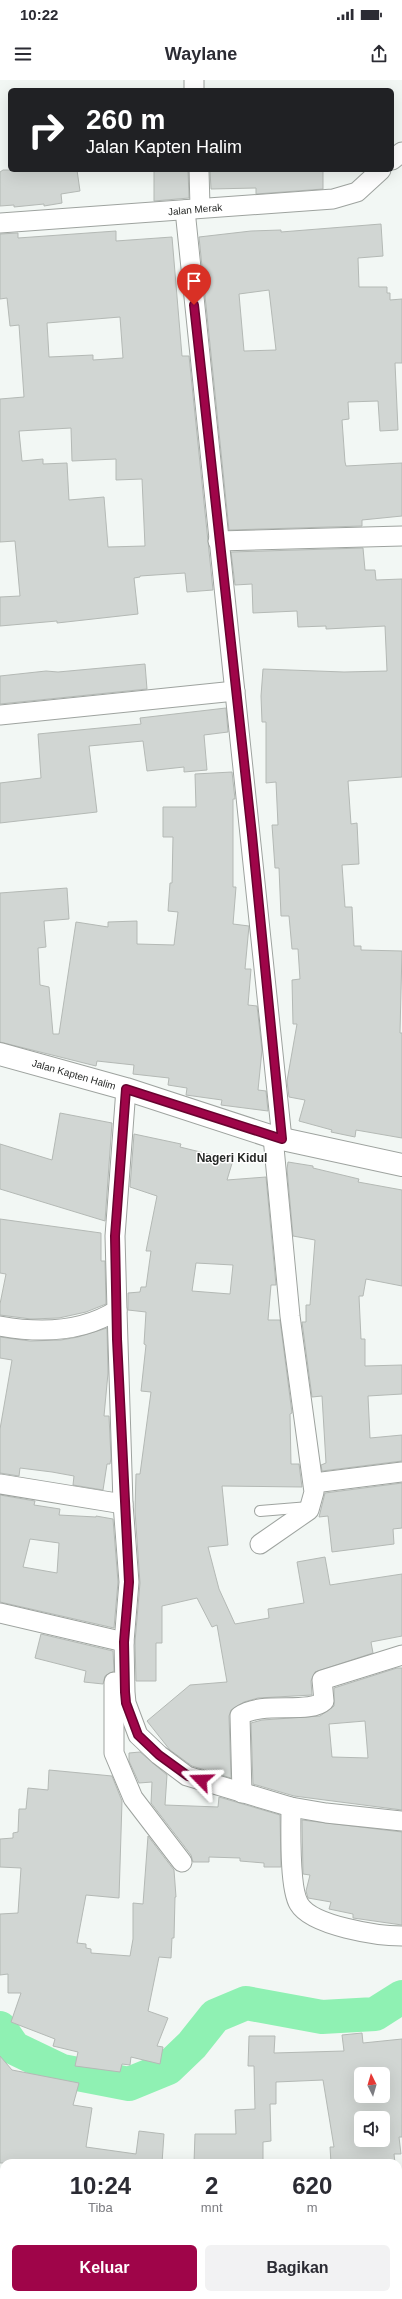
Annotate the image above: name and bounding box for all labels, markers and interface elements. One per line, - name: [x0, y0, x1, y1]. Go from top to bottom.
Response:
- text: 10:22: [20, 6, 58, 23]
- icon: menu: [12, 43, 34, 65]
- icon: share: [368, 43, 390, 65]
- text: Waylane: [165, 44, 237, 64]
- icon: right: [20, 104, 72, 156]
- text: 260 m: [86, 104, 165, 135]
- text: Jalan Kapten Halim: [86, 137, 242, 157]
- street label: Jalan Merak: [167, 202, 224, 217]
- pin: [177, 264, 211, 305]
- icon: arrive: [183, 270, 205, 292]
- street label: Jalan Kapten Halim: [31, 1057, 117, 1092]
- district label: Nageri Kidul: [197, 1151, 267, 1165]
- position arrow: [180, 1759, 222, 1801]
- north arrow: [354, 2067, 390, 2103]
- map controls: [354, 2067, 390, 2147]
- button: sound: [354, 2111, 390, 2147]
- text: 10:24: [70, 2172, 131, 2199]
- text: 2: [205, 2172, 218, 2199]
- text: 620: [292, 2172, 332, 2199]
- text: Tiba: [88, 2200, 113, 2215]
- text: mnt: [201, 2200, 223, 2215]
- text: m: [307, 2200, 318, 2215]
- button: Keluar: [12, 2245, 197, 2291]
- button: Bagikan: [205, 2245, 390, 2291]

